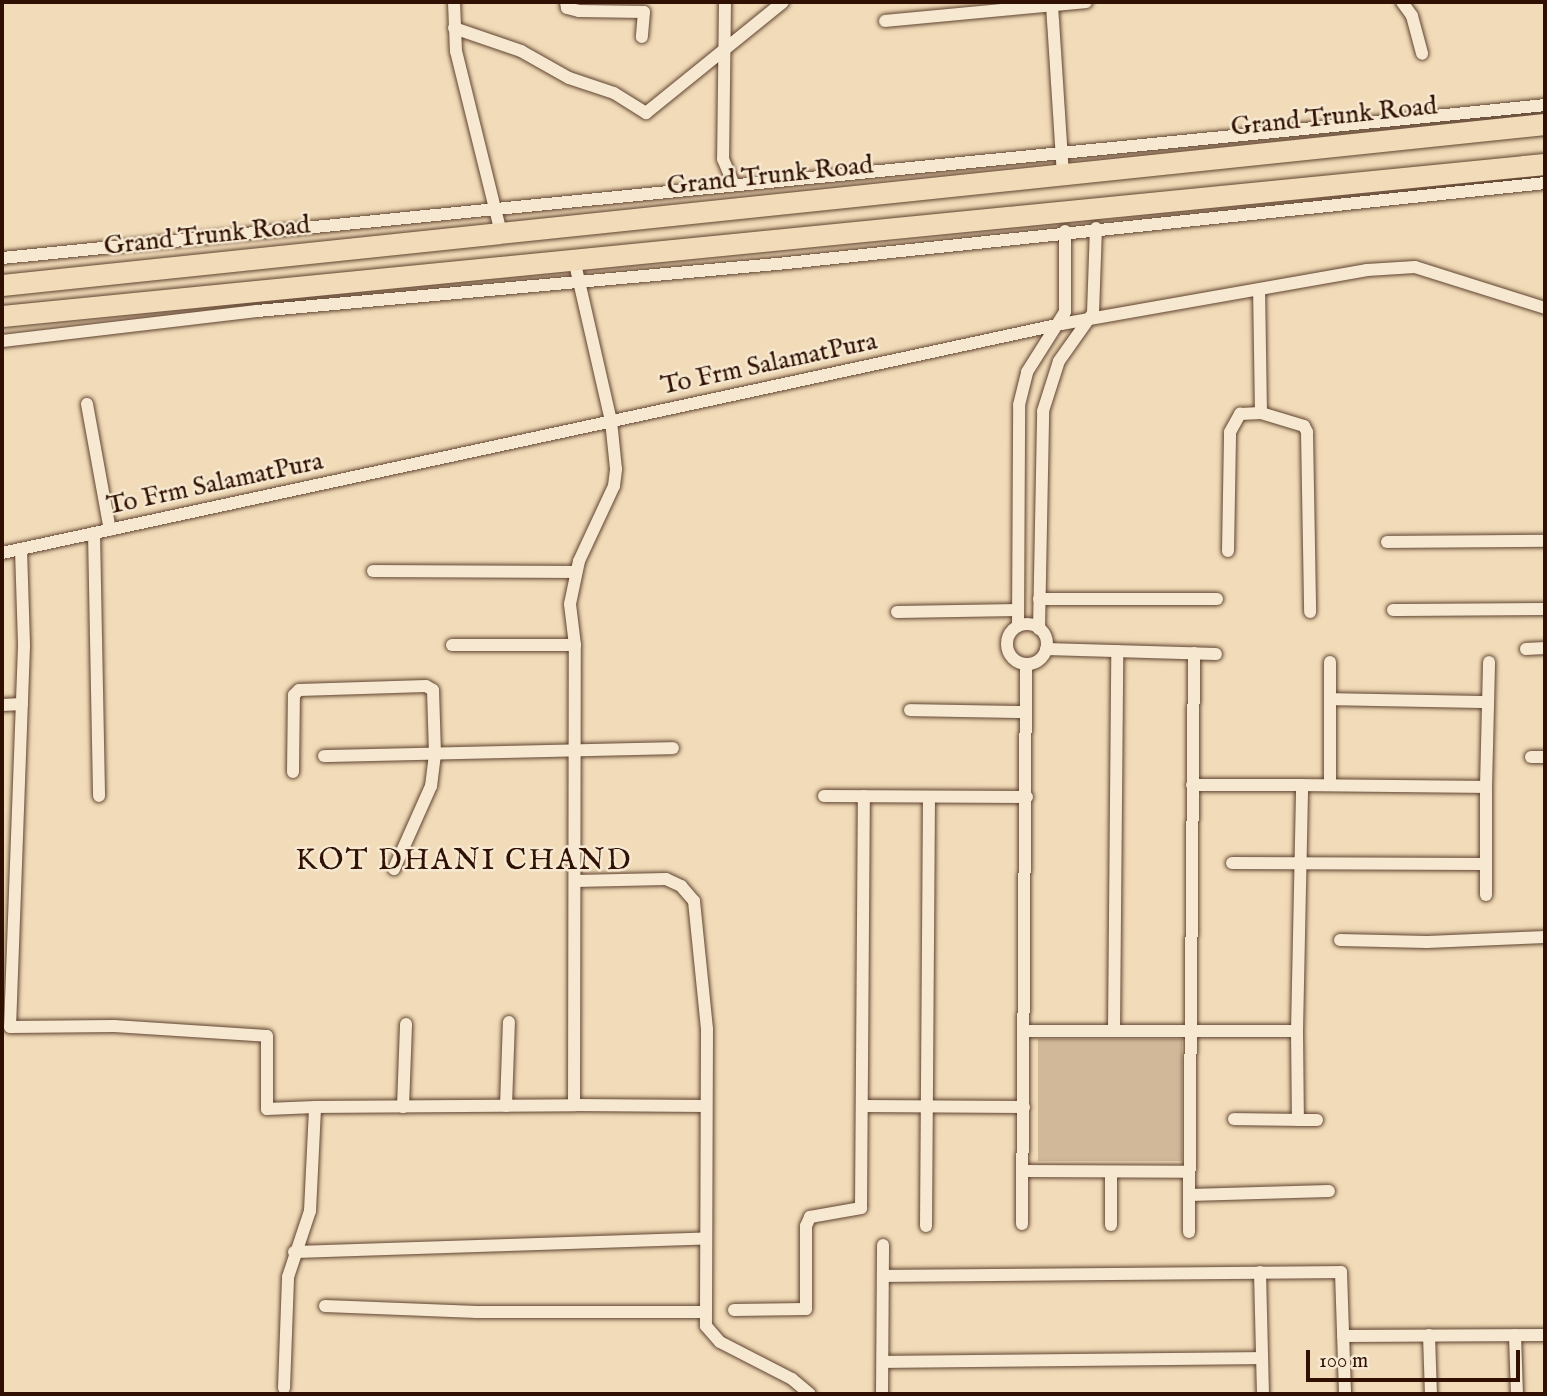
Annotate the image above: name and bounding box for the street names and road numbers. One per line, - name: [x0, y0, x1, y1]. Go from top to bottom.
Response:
- street label: Grand Trunk Road: [1229, 91, 1439, 143]
- street label: Grand Trunk Road: [665, 150, 875, 202]
- street label: Grand Trunk Road: [102, 210, 312, 262]
- street label: To Frm SalamatPura: [658, 326, 880, 402]
- street label: To Frm SalamatPura: [104, 446, 326, 522]

